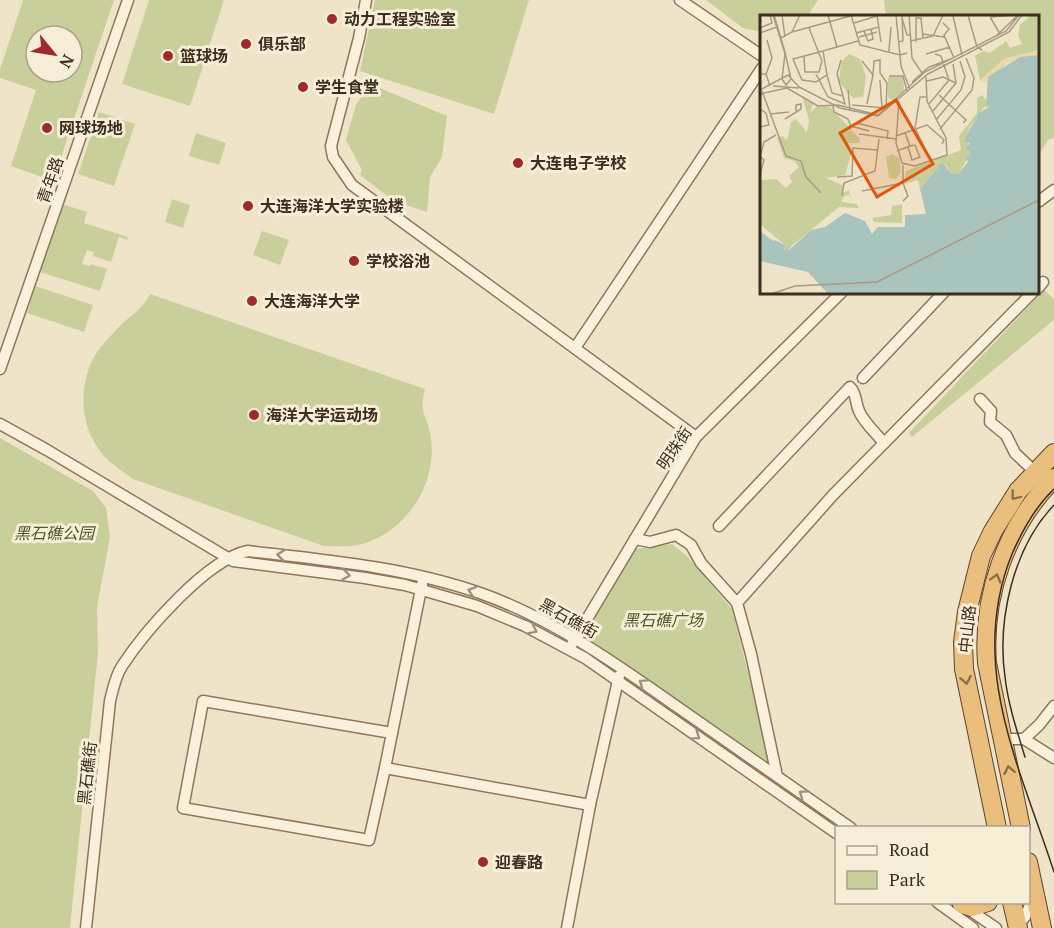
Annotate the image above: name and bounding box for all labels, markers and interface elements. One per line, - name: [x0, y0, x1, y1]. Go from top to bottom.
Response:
- place label: 动力工程实验室: [344, 8, 456, 30]
- marker: 动力工程实验室: [325, 12, 339, 26]
- inset map: [760, 15, 1039, 294]
- north arrow: [24, 24, 84, 84]
- place label: 俱乐部: [258, 33, 306, 55]
- marker: 俱乐部: [239, 37, 253, 51]
- place label: 篮球场: [180, 45, 228, 67]
- marker: 篮球场: [161, 49, 175, 63]
- text: N: [54, 51, 80, 72]
- place label: 学生食堂: [315, 76, 379, 98]
- marker: 学生食堂: [296, 80, 310, 94]
- place label: 网球场地: [59, 117, 123, 139]
- marker: 网球场地: [40, 121, 54, 135]
- place label: 大连电子学校: [530, 152, 627, 174]
- street label: 青年路: [32, 154, 68, 206]
- marker: 大连电子学校: [511, 156, 525, 170]
- place label: 大连海洋大学实验楼: [260, 195, 404, 217]
- marker: 大连海洋大学实验楼: [241, 199, 255, 213]
- place label: 学校浴池: [366, 250, 430, 272]
- marker: 学校浴池: [347, 254, 361, 268]
- place label: 大连海洋大学: [264, 290, 360, 312]
- marker: 大连海洋大学: [245, 294, 259, 308]
- place label: 海洋大学运动场: [266, 404, 378, 426]
- marker: 海洋大学运动场: [247, 408, 261, 422]
- street label: 明珠街: [651, 422, 697, 474]
- one-way arrow: [1011, 490, 1022, 501]
- park label: 黑石礁公园: [14, 522, 96, 544]
- one-way arrow: [276, 549, 285, 561]
- one-way arrow: [342, 569, 351, 581]
- one-way arrow: [989, 574, 1001, 584]
- one-way arrow: [467, 586, 478, 598]
- street label: 黑石礁街: [536, 593, 602, 643]
- street label: 中山路: [954, 604, 980, 654]
- park label: 黑石礁广场: [623, 609, 705, 631]
- one-way arrow: [526, 622, 537, 634]
- one-way arrow: [959, 675, 972, 685]
- one-way arrow: [638, 679, 649, 690]
- one-way arrow: [689, 729, 700, 740]
- street label: 黑石礁街: [73, 740, 101, 806]
- one-way arrow: [1004, 765, 1017, 775]
- one-way arrow: [798, 790, 809, 801]
- legend: [835, 826, 1030, 904]
- text: Road: [889, 837, 929, 861]
- place label: 迎春路: [495, 851, 543, 873]
- marker: 迎春路: [476, 855, 490, 869]
- text: Park: [889, 867, 926, 891]

